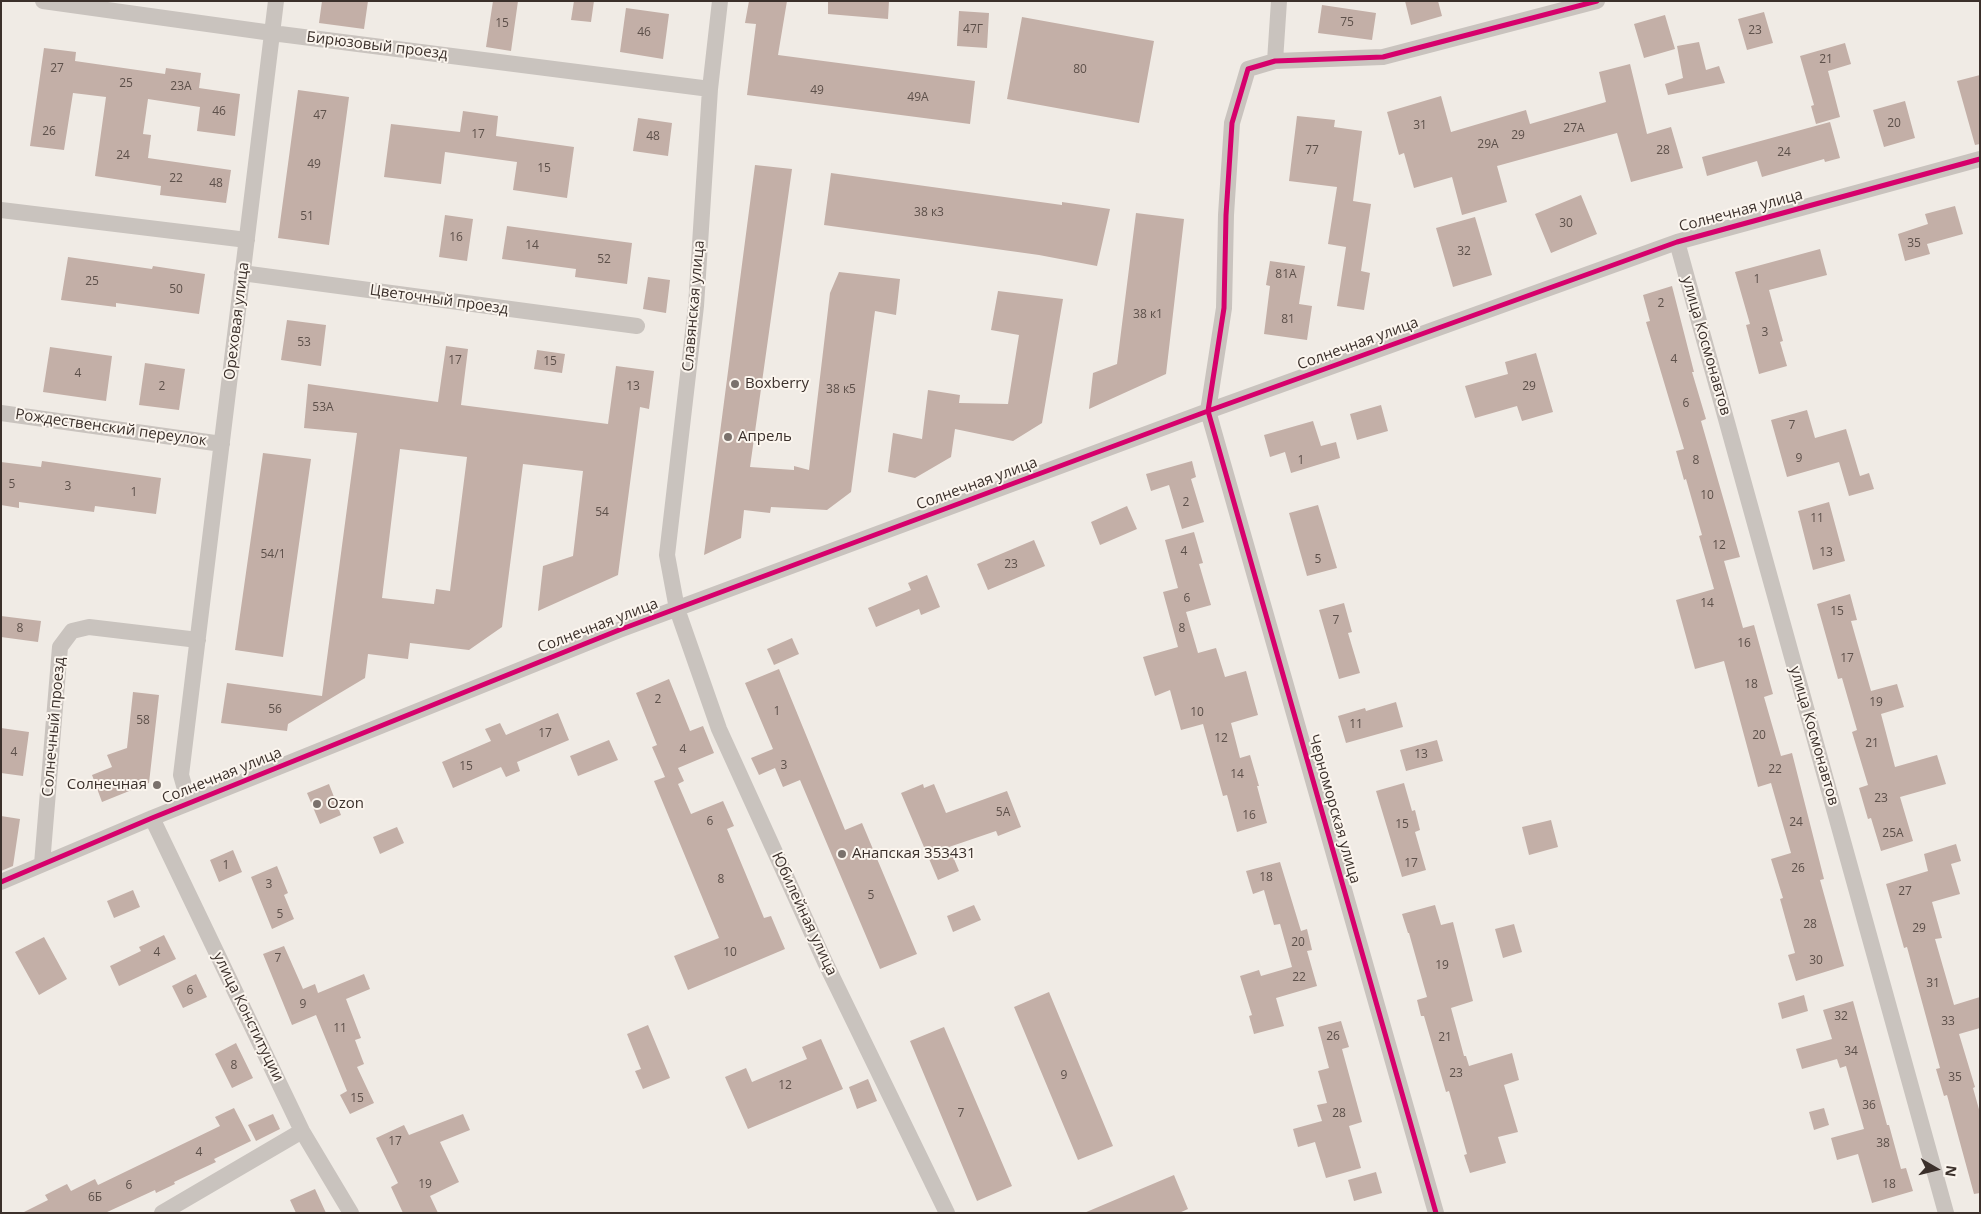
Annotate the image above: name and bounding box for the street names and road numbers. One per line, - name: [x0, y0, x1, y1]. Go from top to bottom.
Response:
- street label: Бирюзовый проезд: [305, 28, 449, 64]
- street label: Солнечная улица: [1677, 186, 1805, 236]
- street label: Славянская улица: [679, 240, 709, 372]
- street label: Ореховая улица: [221, 261, 253, 381]
- street label: улица Космонавтов: [1678, 274, 1734, 418]
- street label: Цветочный проезд: [369, 281, 509, 319]
- street label: Солнечная улица: [1295, 314, 1421, 374]
- street label: Рождественский переулок: [14, 406, 208, 450]
- street label: Солнечная улица: [914, 454, 1040, 514]
- street label: Солнечная улица: [535, 595, 661, 657]
- street label: Солнечный проезд: [39, 656, 69, 798]
- street label: улица Космонавтов: [1786, 664, 1842, 808]
- street label: Черноморская улица: [1304, 732, 1364, 886]
- street label: Солнечная улица: [160, 744, 284, 808]
- street label: Юбилейная улица: [768, 849, 840, 979]
- street label: улица Конституции: [209, 949, 287, 1085]

